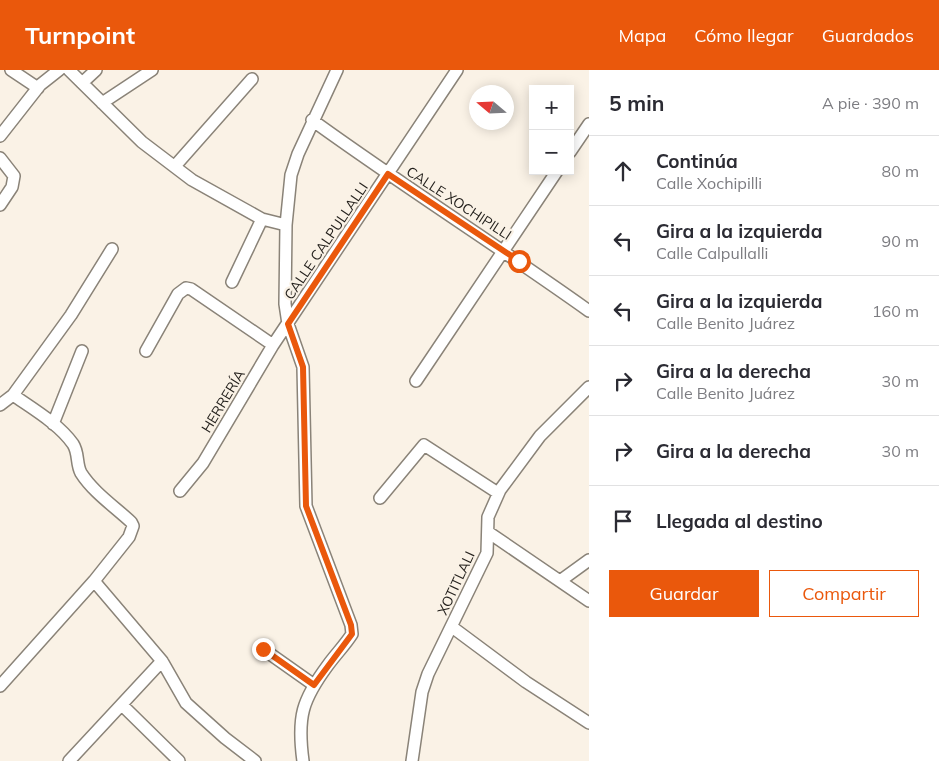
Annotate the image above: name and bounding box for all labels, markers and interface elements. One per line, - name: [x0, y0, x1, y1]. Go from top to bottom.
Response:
- text: Turnpoint: [25, 20, 135, 50]
- text: Mapa: [618, 24, 666, 47]
- text: Cómo llegar: [694, 24, 794, 47]
- text: Guardados: [822, 24, 914, 47]
- north arrow: [469, 85, 514, 130]
- map controls: [529, 85, 574, 175]
- button: +: [529, 85, 574, 130]
- text: 5 min: [609, 90, 664, 116]
- text: A pie · 390 m: [822, 93, 919, 113]
- button: −: [529, 130, 574, 175]
- text: Continúa: [656, 149, 738, 173]
- icon: ahead: [609, 157, 637, 185]
- text: 80 m: [882, 161, 919, 181]
- street label: CALLE XOCHIPILLI: [403, 162, 515, 244]
- text: Calle Xochipilli: [656, 173, 762, 193]
- street label: CALLE CALPULLALLI: [280, 179, 372, 303]
- text: Gira a la izquierda: [656, 219, 822, 243]
- icon: left: [609, 227, 637, 255]
- text: 90 m: [882, 231, 919, 251]
- text: Calle Calpullalli: [656, 243, 768, 263]
- route start: [508, 250, 531, 273]
- text: Gira a la izquierda: [656, 289, 822, 313]
- icon: left: [609, 297, 637, 325]
- text: 160 m: [872, 301, 919, 321]
- text: Calle Benito Juárez: [656, 313, 795, 333]
- text: Gira a la derecha: [656, 359, 811, 383]
- street label: HERRERÍA: [197, 366, 249, 436]
- icon: right: [609, 367, 637, 395]
- text: 30 m: [882, 371, 919, 391]
- text: Calle Benito Juárez: [656, 383, 795, 403]
- icon: right: [609, 437, 637, 465]
- text: Gira a la derecha: [656, 439, 811, 463]
- text: 30 m: [882, 441, 919, 461]
- icon: arrive: [609, 507, 637, 535]
- text: Llegada al destino: [656, 509, 823, 533]
- street label: XOTITLALI: [433, 548, 479, 618]
- button: Guardar: [609, 570, 759, 617]
- button: Compartir: [769, 570, 919, 617]
- route end: [252, 638, 275, 661]

